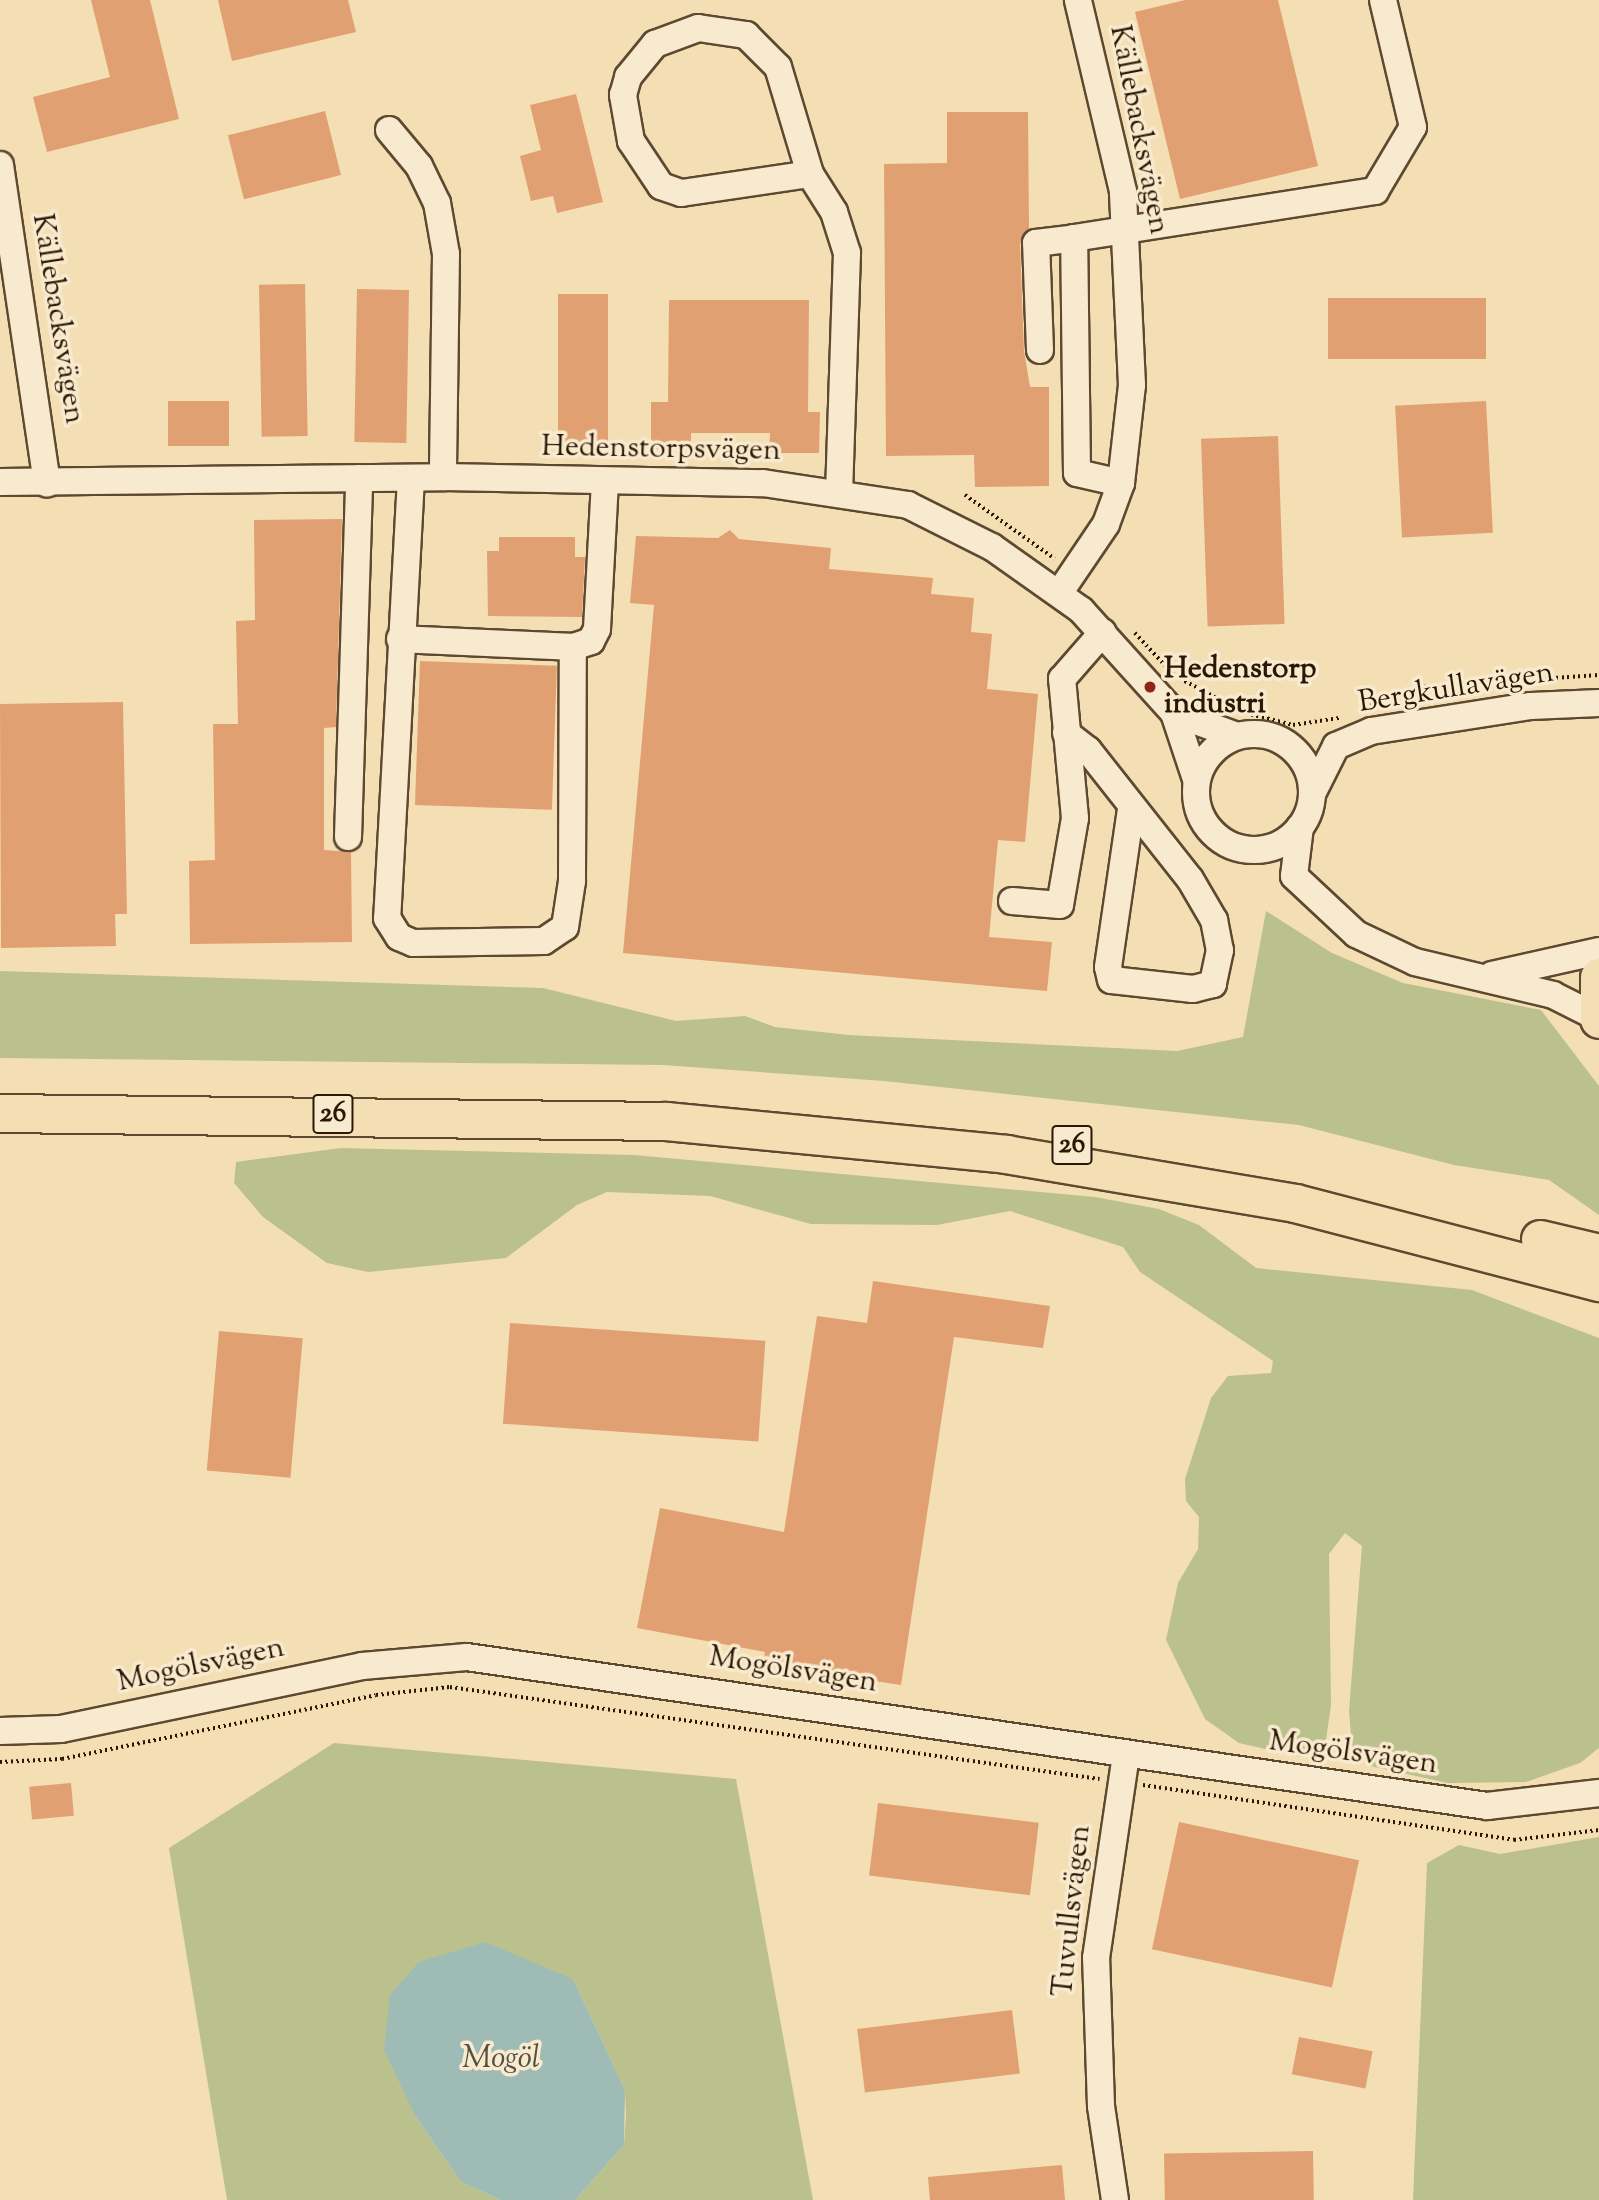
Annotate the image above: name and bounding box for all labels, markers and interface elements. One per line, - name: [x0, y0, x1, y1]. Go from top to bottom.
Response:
- street label: Källebacksvägen: [1100, 22, 1176, 238]
- street label: Källebacksvägen: [23, 211, 91, 427]
- street label: Hedenstorpsvägen: [541, 430, 781, 470]
- place label: Hedenstorp industri: [1164, 652, 1316, 722]
- street label: Bergkullavägen: [1356, 656, 1556, 722]
- marker: Hedenstorp industri: [1142, 679, 1158, 695]
- road number: 26: [312, 1090, 354, 1138]
- road number: 26: [1051, 1120, 1093, 1170]
- street label: Mogölsvägen: [114, 1631, 288, 1701]
- street label: Mogölsvägen: [706, 1640, 880, 1702]
- street label: Mogölsvägen: [1266, 1724, 1440, 1784]
- street label: Tuvullsvägen: [1046, 1823, 1100, 1999]
- water label: Mogöl: [462, 2040, 540, 2078]

